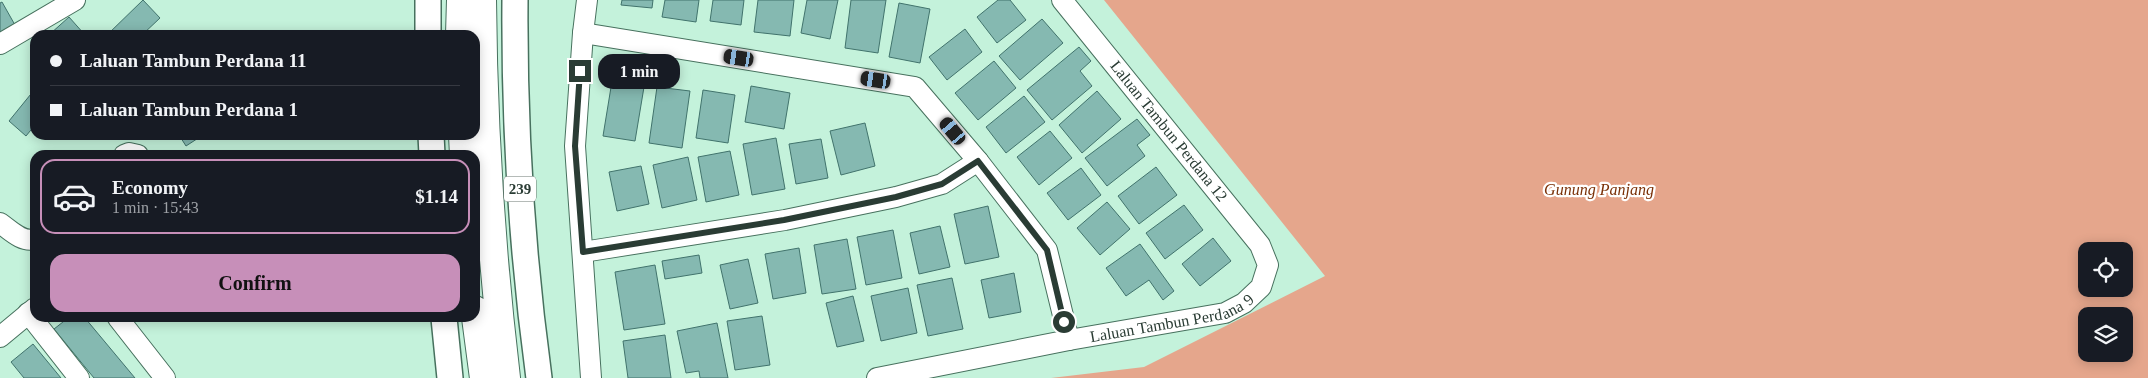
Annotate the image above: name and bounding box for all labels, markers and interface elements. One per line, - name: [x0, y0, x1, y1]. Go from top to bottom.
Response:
- car: [723, 48, 754, 68]
- text: Laluan Tambun Perdana 11: [80, 50, 307, 71]
- callout: 1 min: [598, 54, 680, 88]
- street label: Laluan Tambun Perdana 12: [1107, 57, 1231, 205]
- route end: [569, 60, 591, 82]
- text: 1 min: [620, 63, 658, 80]
- car: [860, 70, 891, 90]
- text: Laluan Tambun Perdana 1: [80, 99, 298, 120]
- car: [937, 115, 968, 147]
- icon: car: [52, 174, 97, 219]
- road number: 239: [504, 176, 536, 202]
- text: Economy: [112, 177, 188, 198]
- park label: Gunung Panjang: [1544, 181, 1654, 199]
- text: $1.14: [415, 186, 458, 207]
- text: 1 min · 15:43: [112, 199, 199, 216]
- map controls: [2078, 242, 2133, 362]
- button: locate: [2078, 242, 2133, 297]
- button: Confirm: [50, 254, 460, 312]
- street label: Laluan Tambun Perdana 9: [1089, 290, 1257, 345]
- button: layers: [2078, 307, 2133, 362]
- route start: [1053, 311, 1075, 333]

